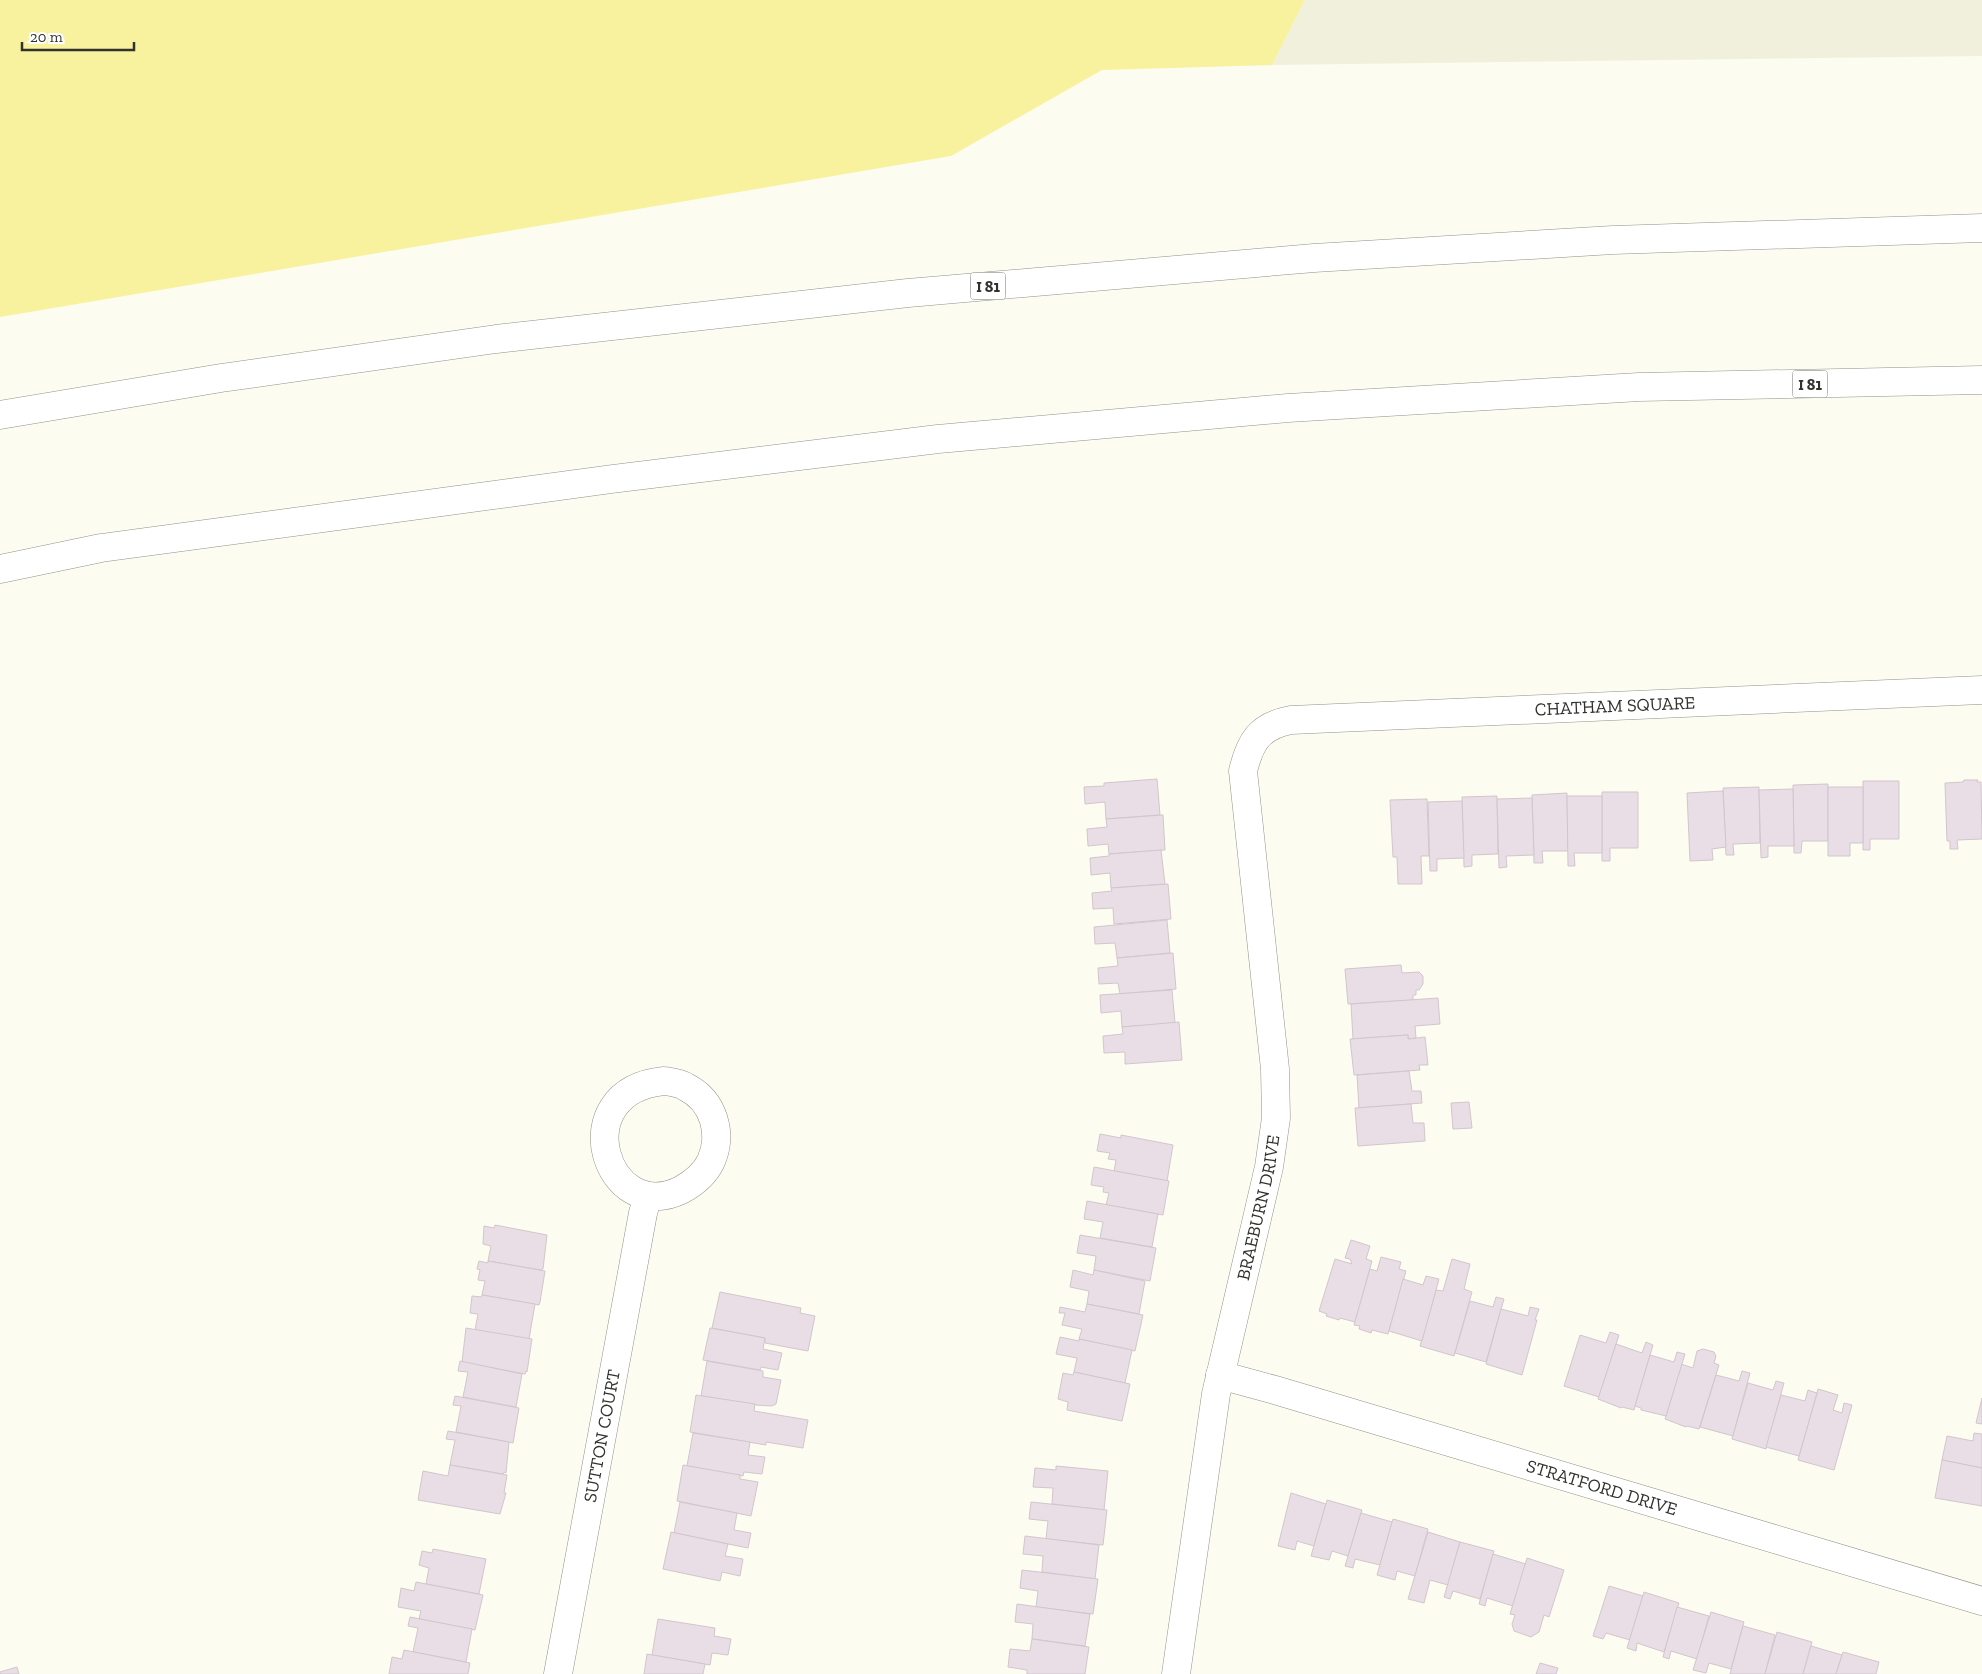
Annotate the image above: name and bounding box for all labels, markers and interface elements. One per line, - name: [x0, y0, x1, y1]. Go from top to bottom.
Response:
- scale bar: [22, 20, 135, 52]
- text: 20 m: [30, 28, 63, 46]
- road number: I 81: [970, 272, 1006, 300]
- road number: I 81: [1792, 370, 1828, 398]
- street label: CHATHAM SQUARE: [1534, 691, 1696, 720]
- street label: BRAEBURN DRIVE: [1232, 1134, 1284, 1282]
- street label: SUTTON COURT: [579, 1368, 625, 1504]
- street label: STRATFORD DRIVE: [1524, 1455, 1680, 1520]

